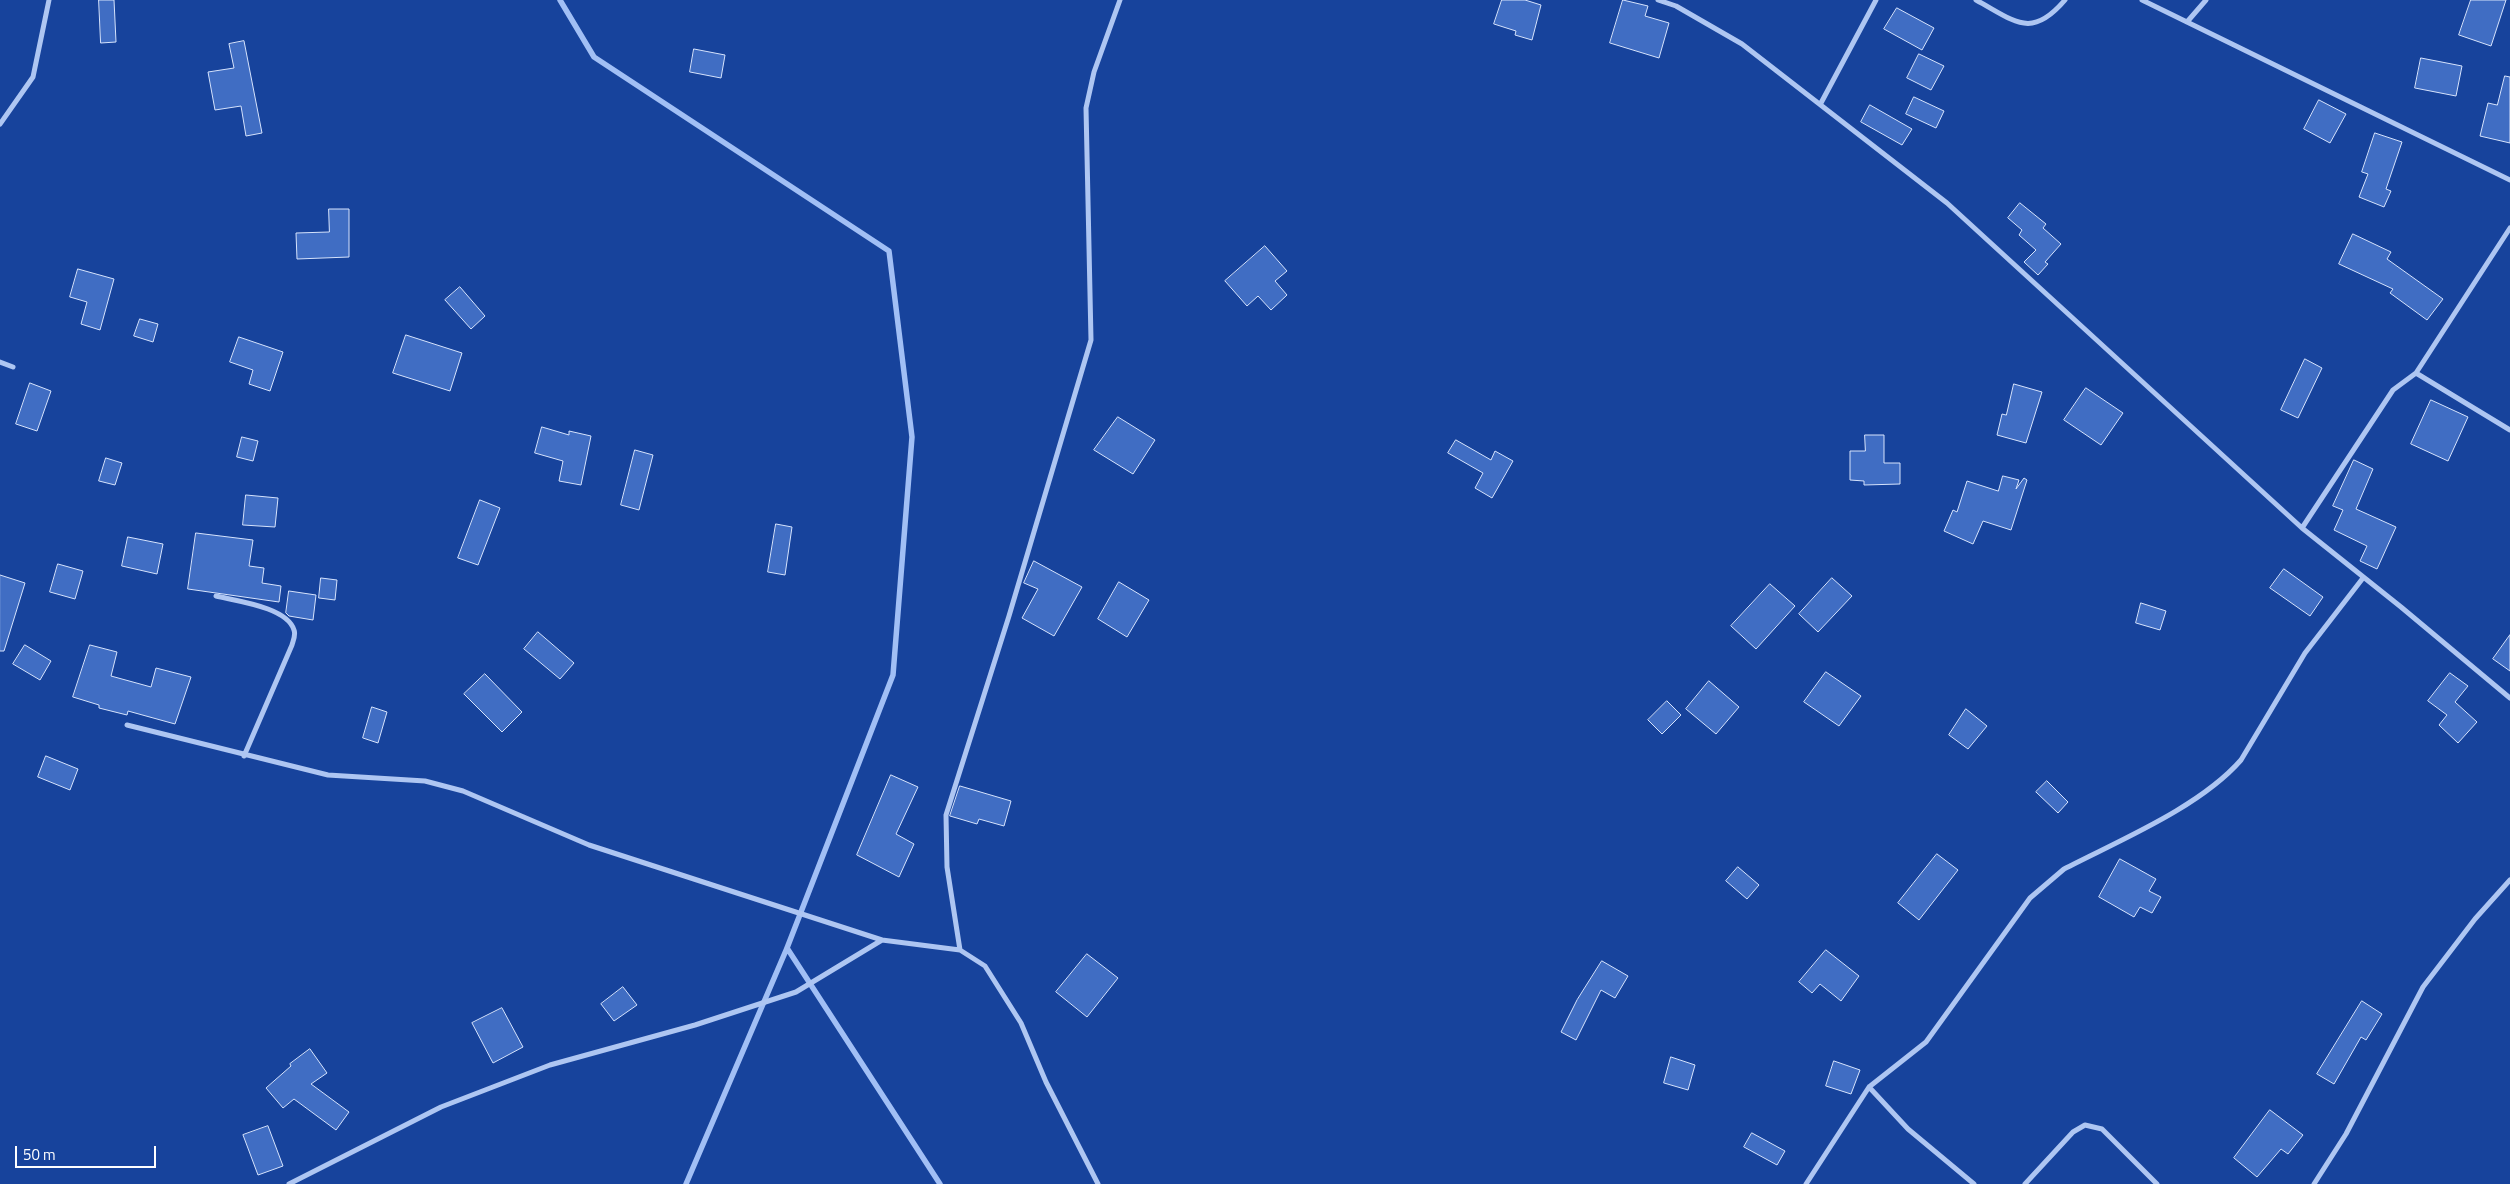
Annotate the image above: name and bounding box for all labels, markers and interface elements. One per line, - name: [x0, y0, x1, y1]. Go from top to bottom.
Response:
- scale bar: [18, 1136, 159, 1168]
- text: 50 m: [23, 1143, 56, 1166]

